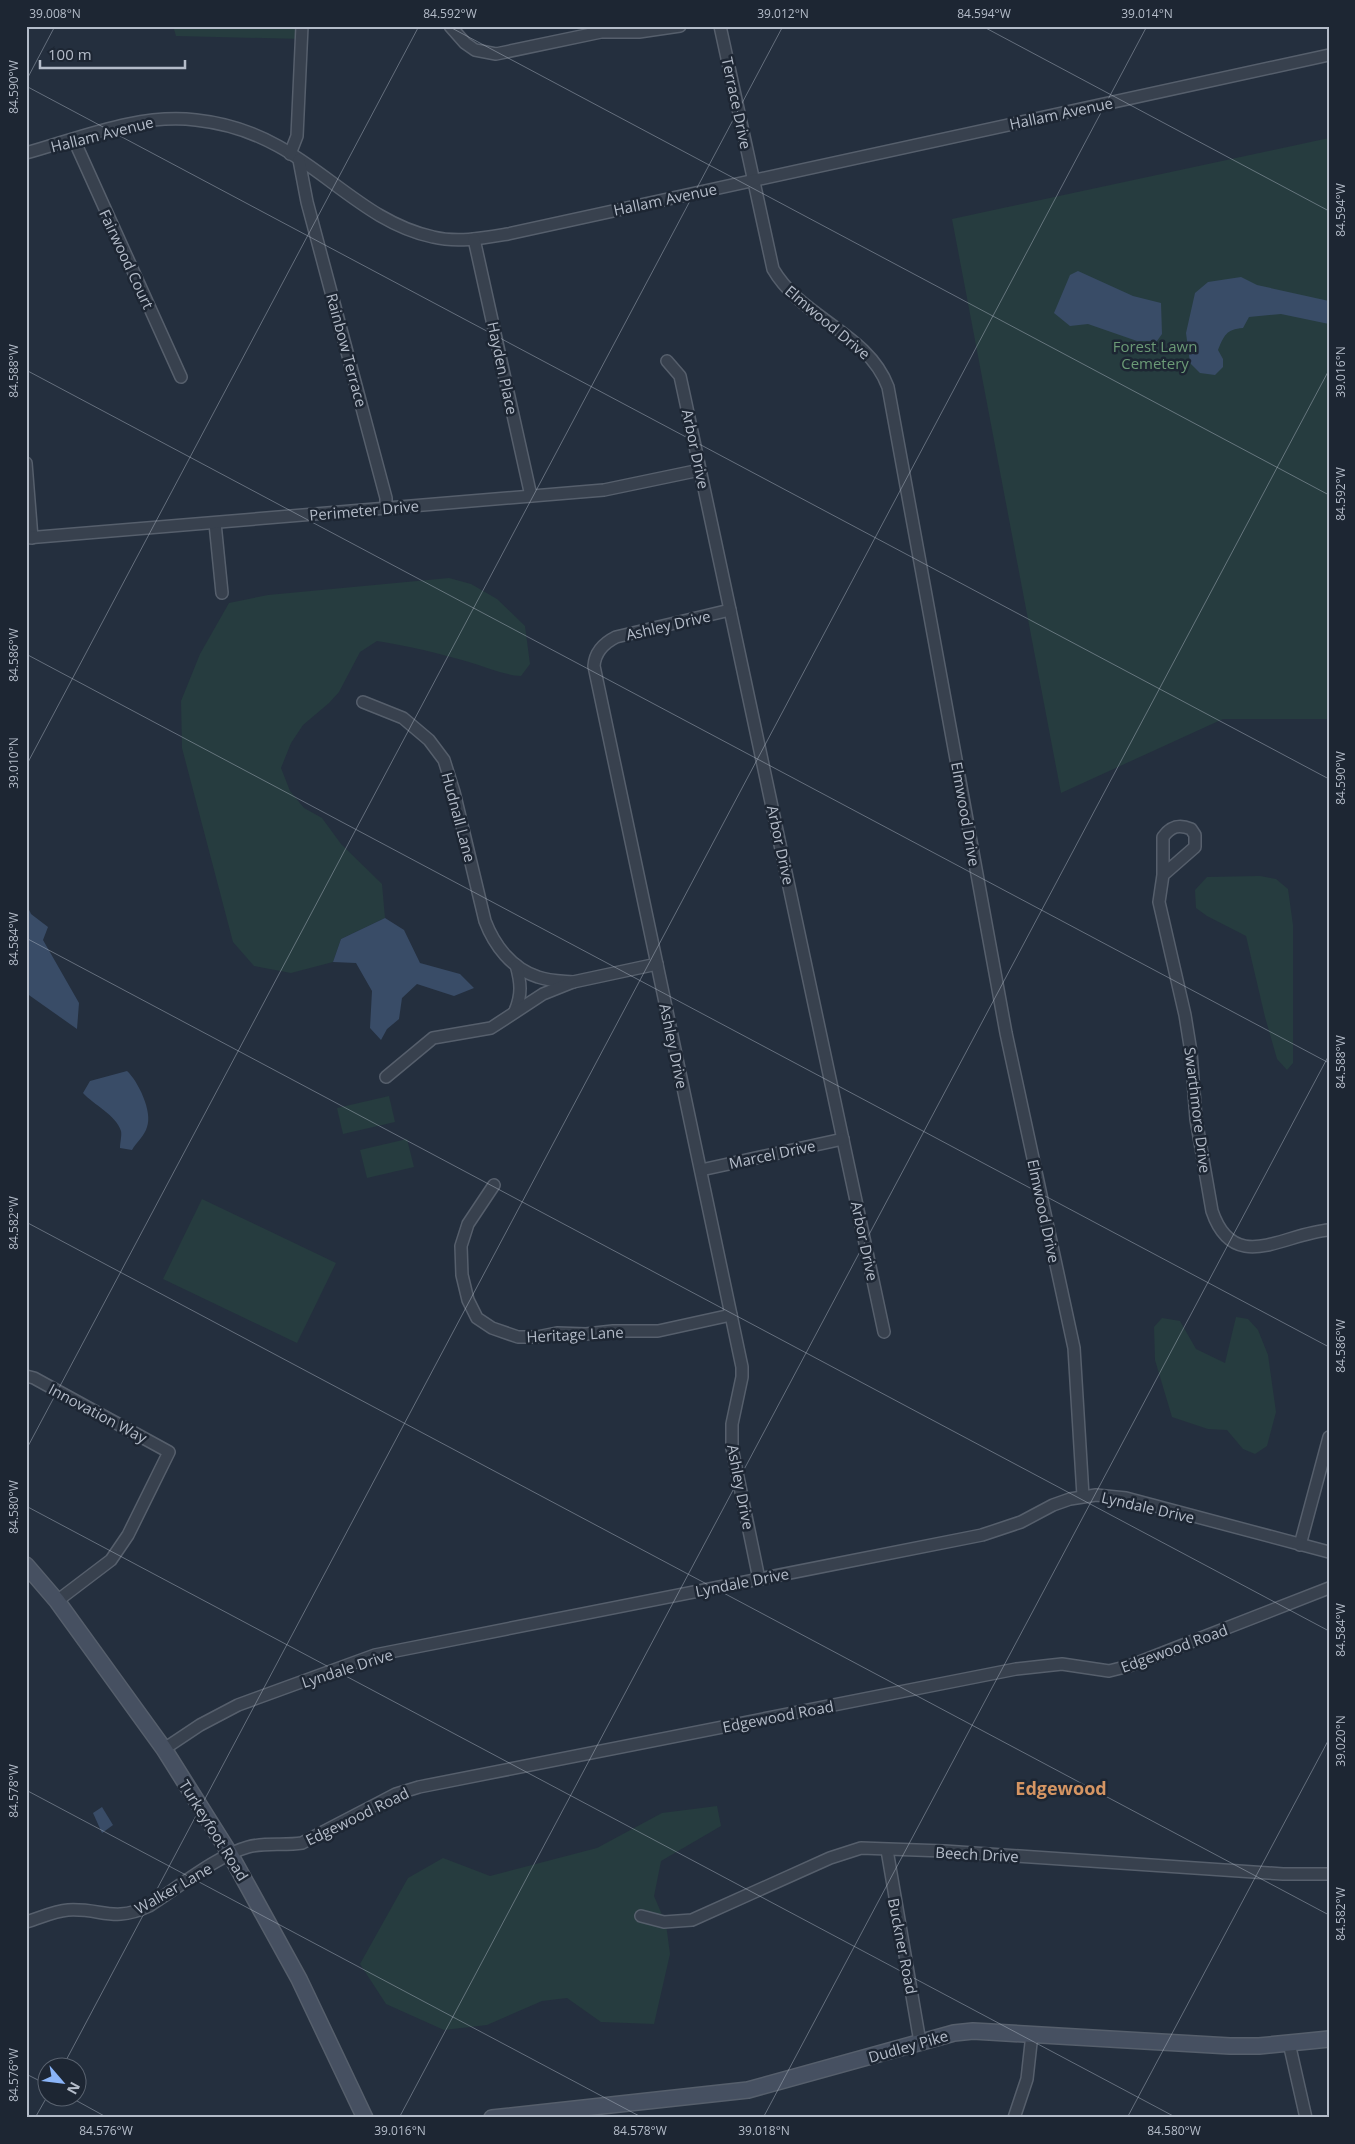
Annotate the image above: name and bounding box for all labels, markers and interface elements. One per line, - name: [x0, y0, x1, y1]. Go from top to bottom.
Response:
- text: 39.008°N: [29, 5, 81, 22]
- text: 84.592°W: [423, 5, 477, 22]
- text: 39.012°N: [757, 5, 809, 22]
- text: 84.594°W: [957, 5, 1011, 22]
- text: 39.014°N: [1121, 5, 1173, 22]
- scale bar: [40, 38, 185, 70]
- text: 100 m: [48, 44, 92, 64]
- street label: Terrace Drive: [717, 55, 757, 151]
- text: 84.590°W: [5, 60, 22, 114]
- street label: Hallam Avenue: [1007, 92, 1115, 134]
- street label: Hallam Avenue: [48, 112, 156, 156]
- street label: Hallam Avenue: [611, 178, 719, 220]
- text: 84.594°W: [1332, 183, 1349, 237]
- street label: Fairwood Court: [95, 206, 159, 312]
- street label: Elmwood Drive: [781, 280, 875, 364]
- street label: Rainbow Terrace: [322, 291, 372, 409]
- street label: Hayden Place: [483, 320, 523, 416]
- park label: Forest Lawn Cemetery: [1113, 336, 1197, 373]
- text: 84.588°W: [5, 344, 22, 398]
- text: 39.016°N: [1332, 346, 1349, 398]
- street label: Arbor Drive: [678, 408, 714, 490]
- text: 84.592°W: [1332, 467, 1349, 521]
- street label: Perimeter Drive: [308, 495, 420, 525]
- street label: Ashley Drive: [624, 606, 712, 644]
- text: 84.586°W: [5, 628, 22, 682]
- text: 39.010°N: [5, 737, 22, 789]
- text: 84.590°W: [1332, 751, 1349, 805]
- street label: Elmwood Drive: [947, 760, 985, 868]
- street label: Hudnall Lane: [437, 770, 481, 864]
- street label: Arbor Drive: [763, 804, 799, 886]
- text: 84.584°W: [5, 912, 22, 966]
- street label: Ashley Drive: [655, 1002, 693, 1090]
- text: 84.588°W: [1332, 1035, 1349, 1089]
- street label: Swarthmore Drive: [1180, 1046, 1216, 1174]
- street label: Marcel Drive: [727, 1135, 817, 1173]
- street label: Elmwood Drive: [1023, 1157, 1065, 1265]
- text: 84.582°W: [5, 1196, 22, 1250]
- street label: Arbor Drive: [847, 1200, 883, 1282]
- text: 84.586°W: [1332, 1319, 1349, 1373]
- street label: Heritage Lane: [526, 1321, 624, 1347]
- street label: Innovation Way: [45, 1379, 151, 1447]
- street label: Ashley Drive: [723, 1443, 759, 1531]
- text: 84.580°W: [5, 1480, 22, 1534]
- street label: Lyndale Drive: [1100, 1487, 1196, 1527]
- street label: Lyndale Drive: [694, 1563, 790, 1601]
- text: 84.584°W: [1332, 1603, 1349, 1657]
- street label: Edgewood Road: [1118, 1619, 1230, 1677]
- street label: Lyndale Drive: [299, 1644, 395, 1692]
- street label: Edgewood Road: [721, 1695, 835, 1737]
- text: 39.020°N: [1332, 1715, 1349, 1767]
- text: 84.578°W: [5, 1764, 22, 1818]
- street label: Turkeyfoot Road: [175, 1776, 253, 1884]
- district label: Edgewood: [1015, 1776, 1107, 1800]
- street label: Edgewood Road: [302, 1782, 412, 1850]
- street label: Beech Drive: [935, 1842, 1019, 1866]
- street label: Walker Lane: [131, 1858, 215, 1918]
- text: 84.582°W: [1332, 1887, 1349, 1941]
- street label: Buckner Road: [884, 1896, 922, 1996]
- street label: Dudley Pike: [866, 2025, 950, 2067]
- text: 84.576°W: [5, 2048, 22, 2102]
- north arrow: [38, 2056, 88, 2106]
- text: N: [63, 2079, 85, 2098]
- text: 84.576°W: [79, 2122, 133, 2139]
- text: 39.016°N: [374, 2122, 426, 2139]
- text: 84.578°W: [613, 2122, 667, 2139]
- text: 39.018°N: [738, 2122, 790, 2139]
- text: 84.580°W: [1147, 2122, 1201, 2139]

